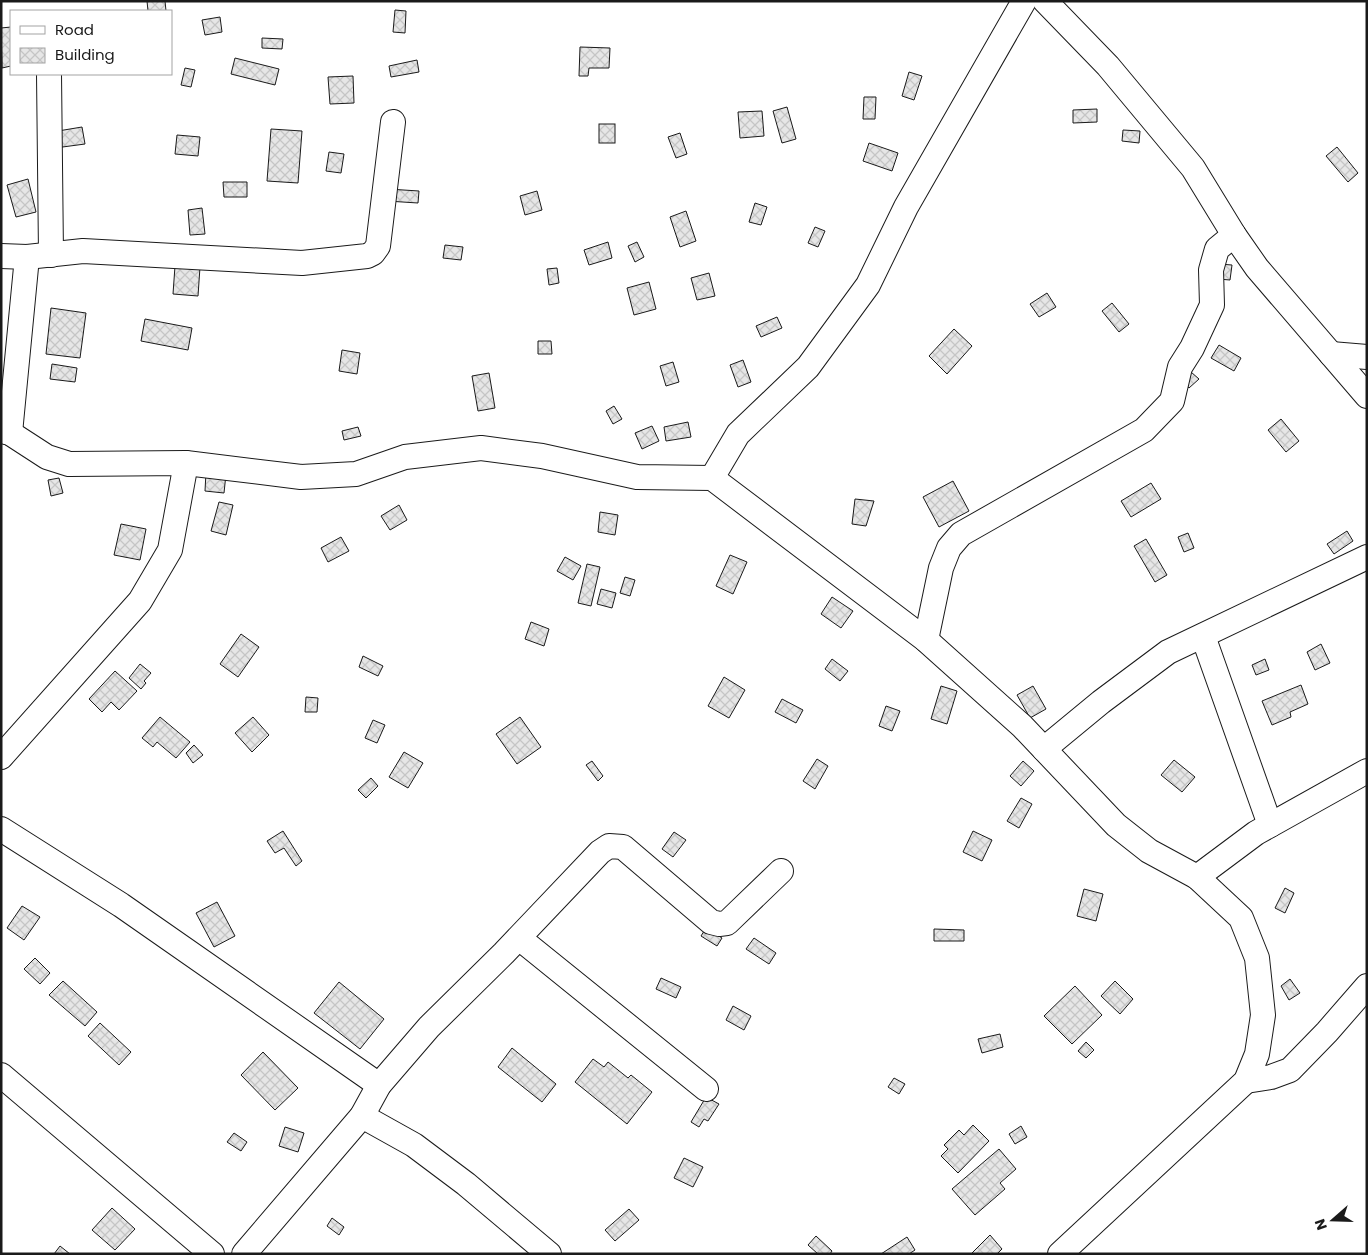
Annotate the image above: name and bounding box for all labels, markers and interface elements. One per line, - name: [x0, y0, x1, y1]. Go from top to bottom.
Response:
- legend: [10, 10, 172, 75]
- text: Road: [55, 19, 94, 40]
- text: Building: [55, 44, 115, 65]
- north arrow: [1308, 1195, 1358, 1245]
- text: N: [1310, 1216, 1332, 1233]

